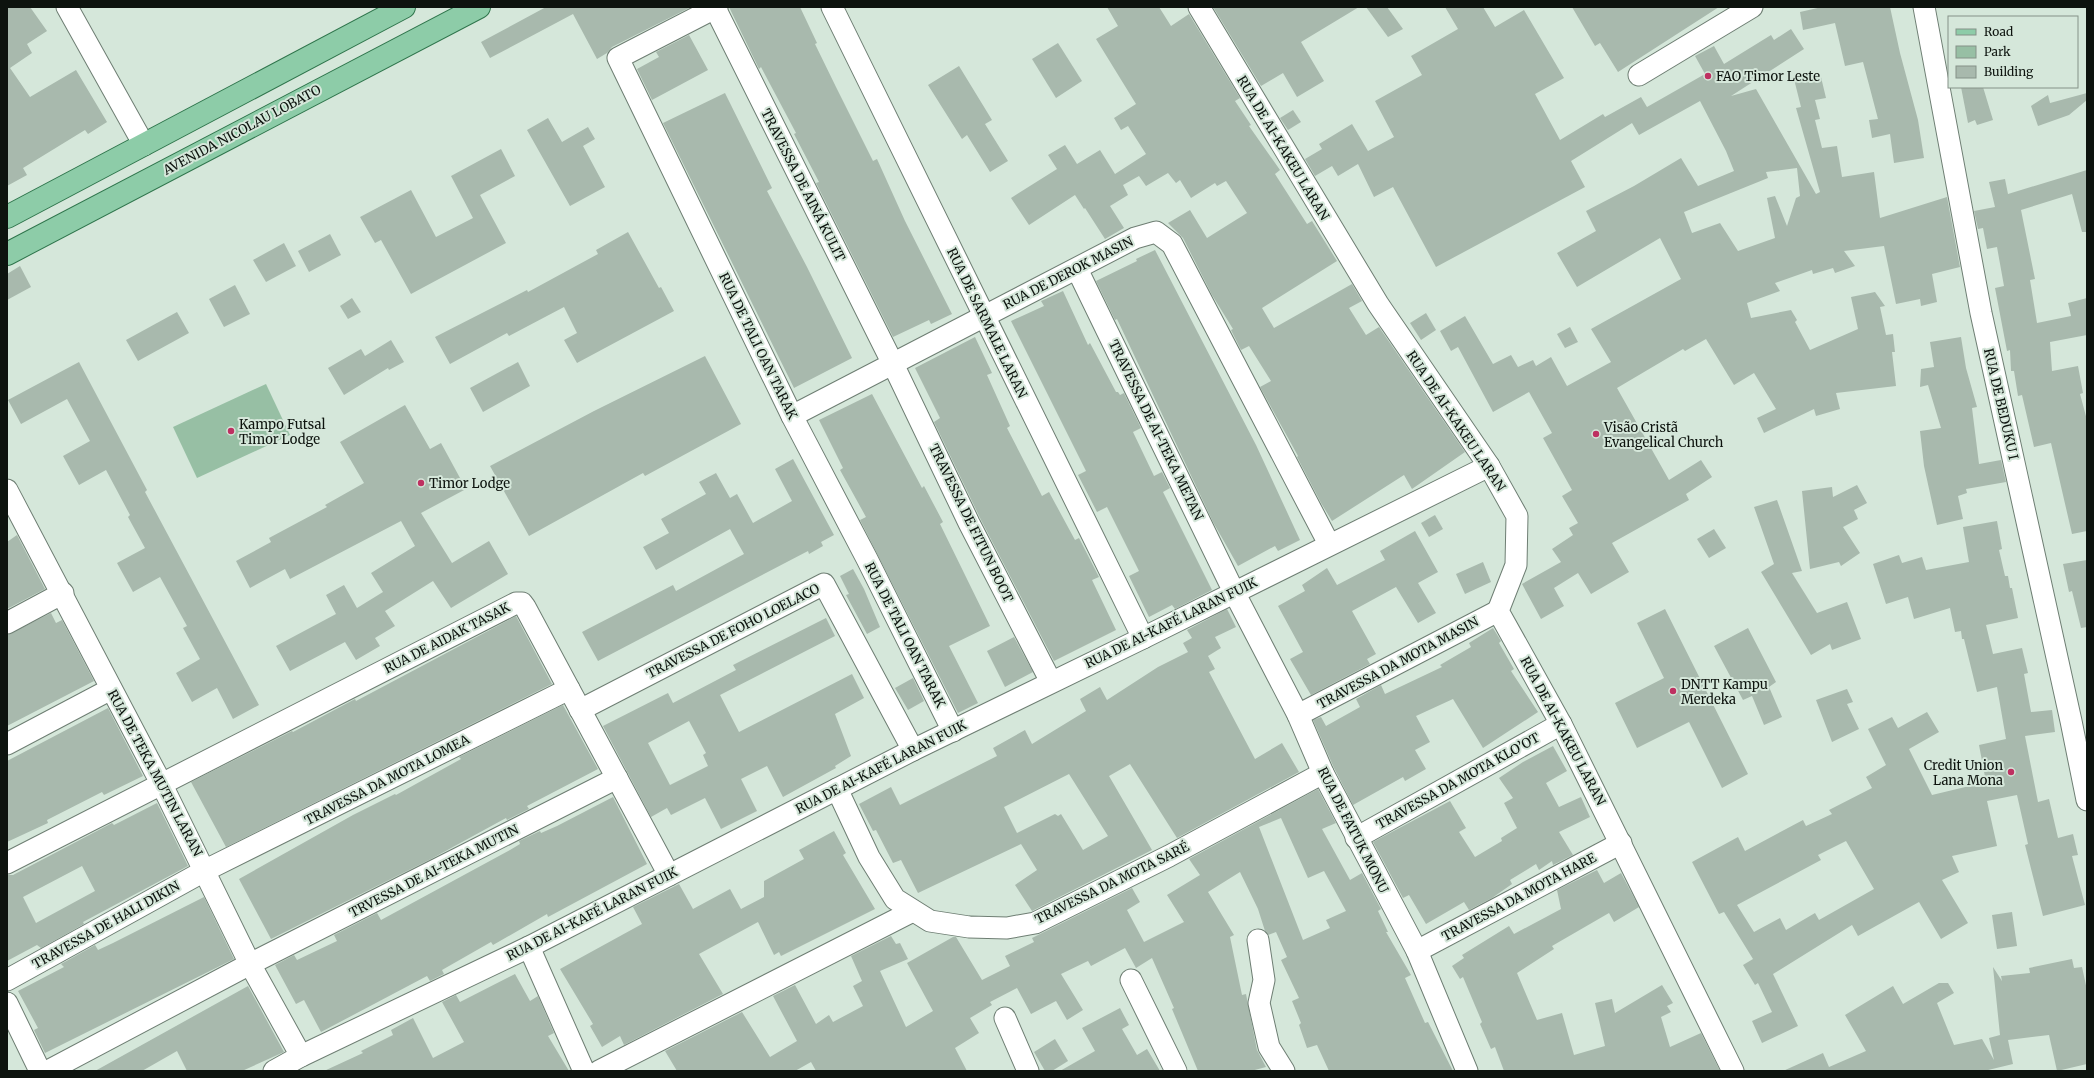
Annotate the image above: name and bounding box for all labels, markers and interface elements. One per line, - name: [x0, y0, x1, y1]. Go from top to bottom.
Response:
- legend: [1948, 16, 2078, 88]
- text: Road: [1984, 24, 2013, 39]
- text: Park: [1984, 44, 2011, 59]
- text: Building: [1984, 64, 2034, 79]
- place label: FAO Timor Leste: [1716, 68, 1820, 85]
- marker: FAO Timor Leste: [1703, 71, 1713, 81]
- street label: RUA DE AI-KAKEU LARAN: [1233, 73, 1333, 223]
- street label: AVENIDA NICOLAU LOBATO: [159, 81, 324, 179]
- street label: TRAVESSA DE AINÁ KULIT: [757, 105, 850, 264]
- street label: RUA DE DEROK MASIN: [1000, 233, 1136, 313]
- street label: RUA DE SARMALE LARAN: [943, 245, 1031, 401]
- street label: RUA DE TALI OAN TARAK: [715, 270, 801, 423]
- street label: TRAVESSA DE AI-TEKA METAN: [1105, 337, 1207, 523]
- street label: RUA DE AI-KAKEU LARAN: [1403, 347, 1509, 495]
- street label: RUA DE BEDUKU I: [1980, 347, 2022, 462]
- place label: Kampo Futsal Timor Lodge: [239, 416, 326, 448]
- place label: Visão Cristã Evangelical Church: [1603, 419, 1724, 451]
- marker: Kampo Futsal Timor Lodge: [226, 426, 236, 436]
- marker: Visão Cristã Evangelical Church: [1591, 429, 1601, 439]
- street label: TRAVESSA DE FITUN BOOT: [925, 441, 1017, 605]
- place label: Timor Lodge: [429, 475, 510, 492]
- marker: Timor Lodge: [416, 478, 426, 488]
- street label: RUA DE TALI OAN TARAK: [861, 559, 949, 711]
- street label: RUA DE AI-KAFÉ LARAN FUIK: [1082, 573, 1261, 672]
- street label: TRAVESSA DE FOHO LOELACO: [644, 580, 822, 682]
- street label: RUA DE AIDAK TASAK: [381, 598, 514, 677]
- street label: TRAVESSA DA MOTA MASIN: [1314, 613, 1482, 713]
- street label: RUA DE AI-KAKEU LARAN: [1517, 654, 1609, 808]
- place label: DNTT Kampu Merdeka: [1681, 676, 1768, 708]
- marker: DNTT Kampu Merdeka: [1668, 686, 1678, 696]
- street label: RUA DE TEKA MUTIN LARAN: [104, 687, 206, 859]
- street label: RUA DE AI-KAFÉ LARAN FUIK: [792, 715, 970, 818]
- street label: TRAVESSA DA MOTA KLO’OT: [1373, 729, 1543, 833]
- street label: TRAVESSA DA MOTA LOMEA: [301, 730, 473, 829]
- place label: Credit Union Lana Mona: [1924, 757, 2003, 789]
- street label: RUA DE FATUK MONU: [1314, 764, 1392, 896]
- marker: Credit Union Lana Mona: [2006, 767, 2016, 777]
- street label: TRVESSA DE AI-TEKA MUTIN: [346, 821, 522, 921]
- street label: TRAVESSA DA MOTA SARÉ: [1032, 837, 1193, 928]
- street label: TRAVESSA DA MOTA HARE: [1439, 849, 1600, 945]
- street label: RUA DE AI-KAFÉ LARAN FUIK: [503, 862, 681, 965]
- street label: TRAVESSA DE HALI DIKIN: [29, 877, 183, 973]

